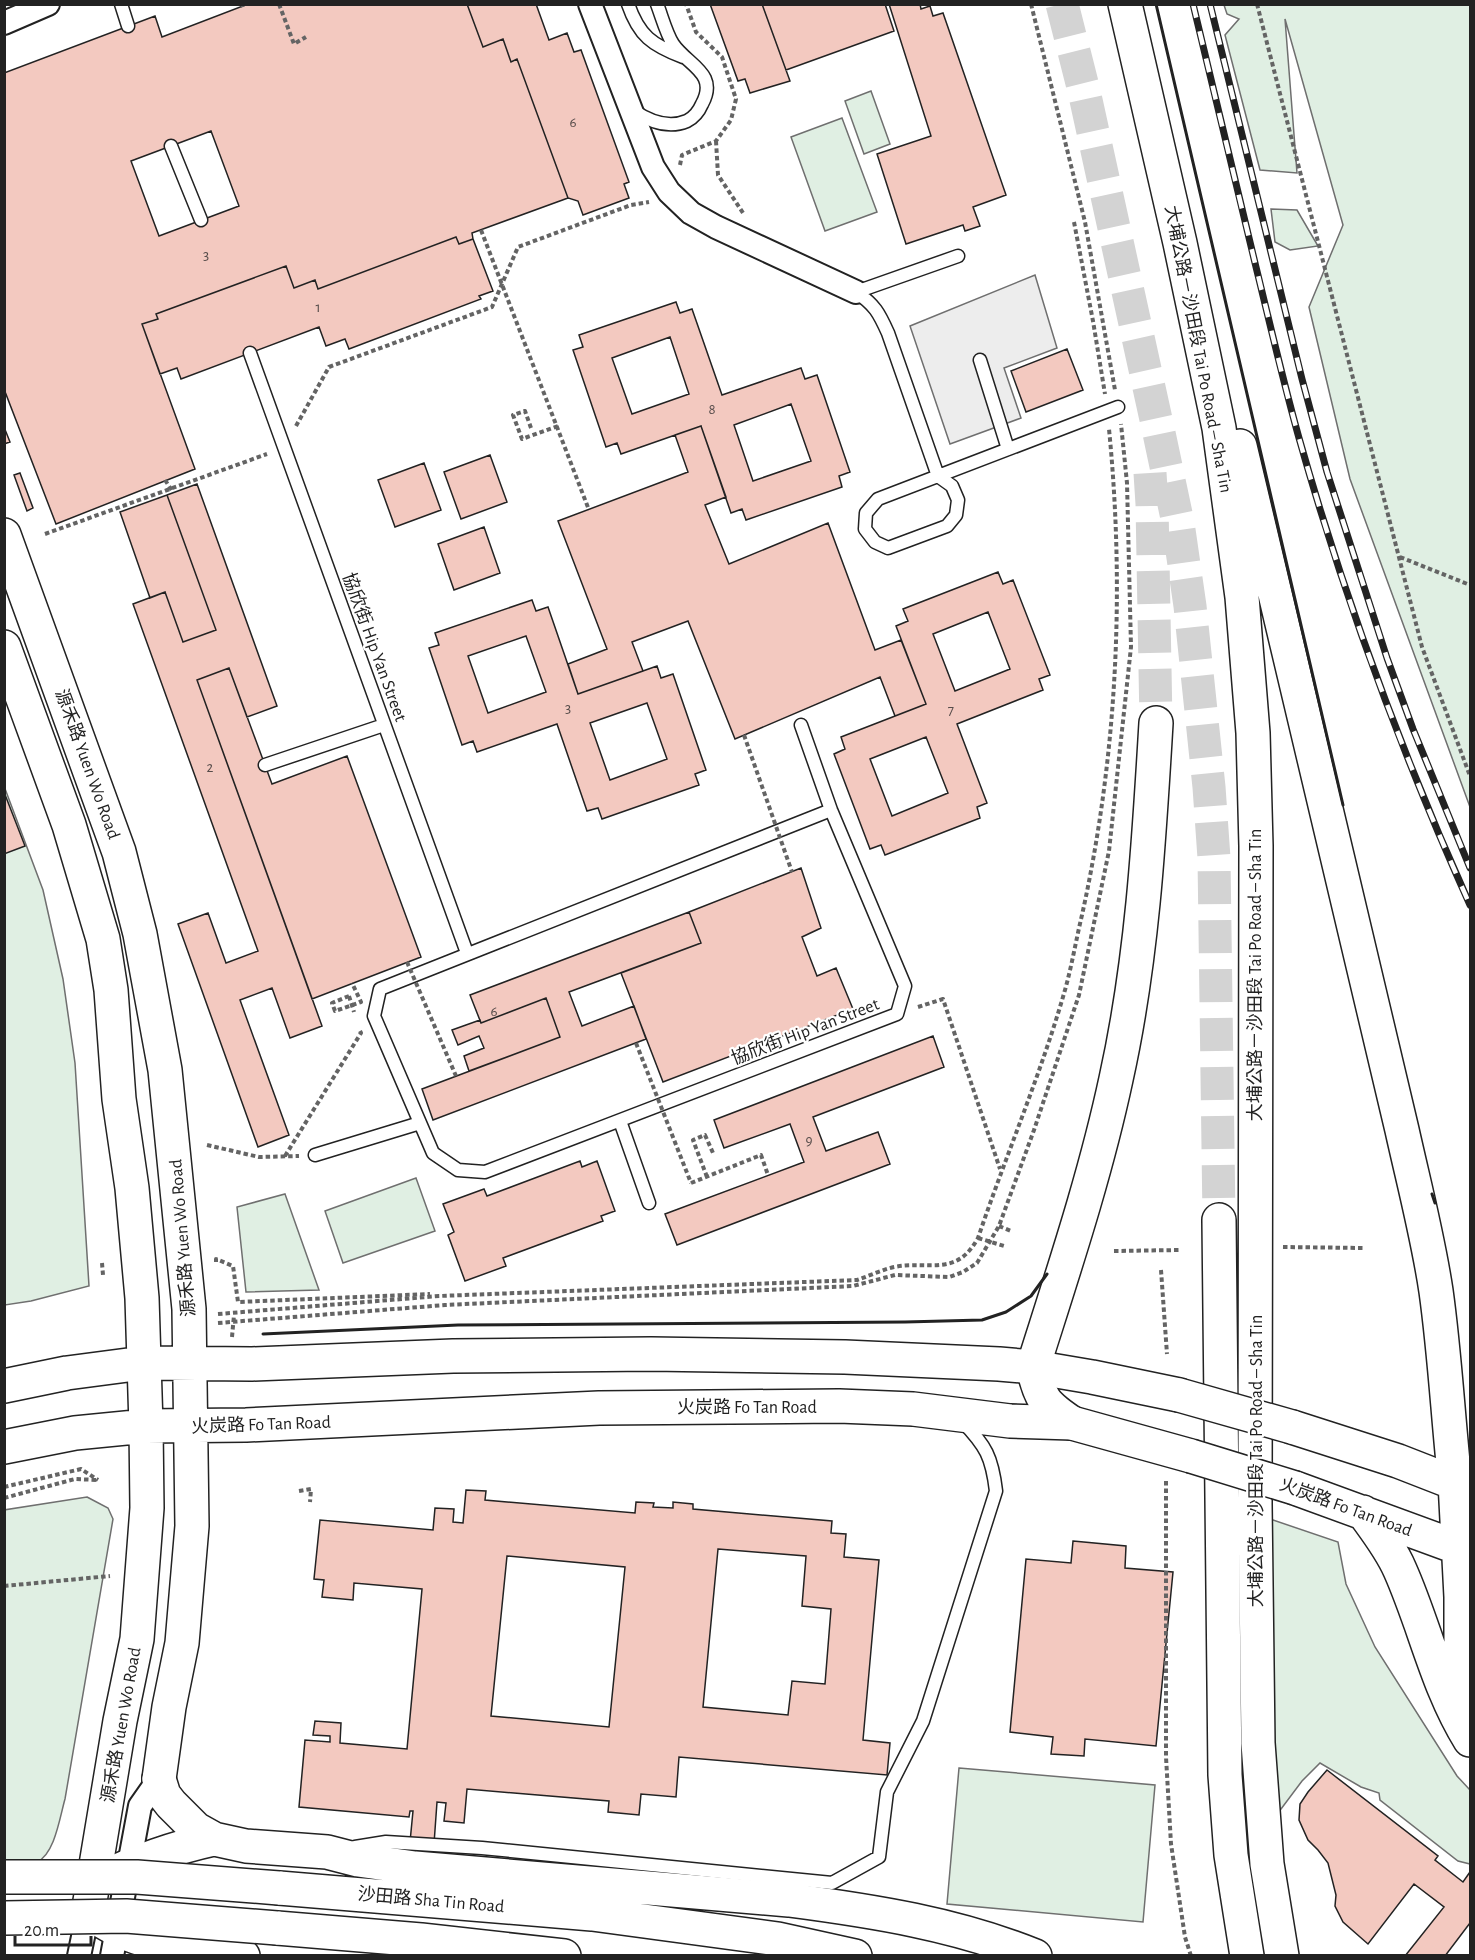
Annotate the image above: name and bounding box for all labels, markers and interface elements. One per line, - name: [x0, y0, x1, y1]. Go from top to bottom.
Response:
- house number: 6: [569, 115, 577, 130]
- street label: 大埔公路－沙田段 Tai Po Road – Sha Tin: [1161, 204, 1237, 494]
- house number: 3: [203, 248, 209, 263]
- house number: 1: [315, 300, 321, 315]
- house number: 8: [708, 402, 716, 417]
- street label: 協欣街 Hip Yan Street: [339, 570, 411, 724]
- street label: 源禾路 Yuen Wo Road: [52, 686, 124, 842]
- house number: 3: [565, 701, 571, 716]
- house number: 7: [948, 703, 954, 718]
- house number: 2: [207, 760, 214, 775]
- street label: 大埔公路－沙田段 Tai Po Road – Sha Tin: [1245, 829, 1265, 1121]
- street label: 協欣街 Hip Yan Street: [728, 993, 882, 1068]
- house number: 6: [490, 1004, 498, 1019]
- house number: 9: [805, 1133, 813, 1148]
- street label: 源禾路 Yuen Wo Road: [165, 1158, 199, 1318]
- street label: 大埔公路－沙田段 Tai Po Road – Sha Tin: [1246, 1315, 1266, 1607]
- street label: 火炭路 Fo Tan Road: [677, 1397, 817, 1417]
- street label: 火炭路 Fo Tan Road: [191, 1412, 331, 1436]
- street label: 火炭路 Fo Tan Road: [1277, 1474, 1415, 1540]
- street label: 源禾路 Yuen Wo Road: [97, 1645, 145, 1805]
- street label: 沙田路 Sha Tin Road: [357, 1884, 505, 1916]
- scale bar: [15, 1909, 92, 1947]
- text: 20 m: [24, 1922, 59, 1940]

